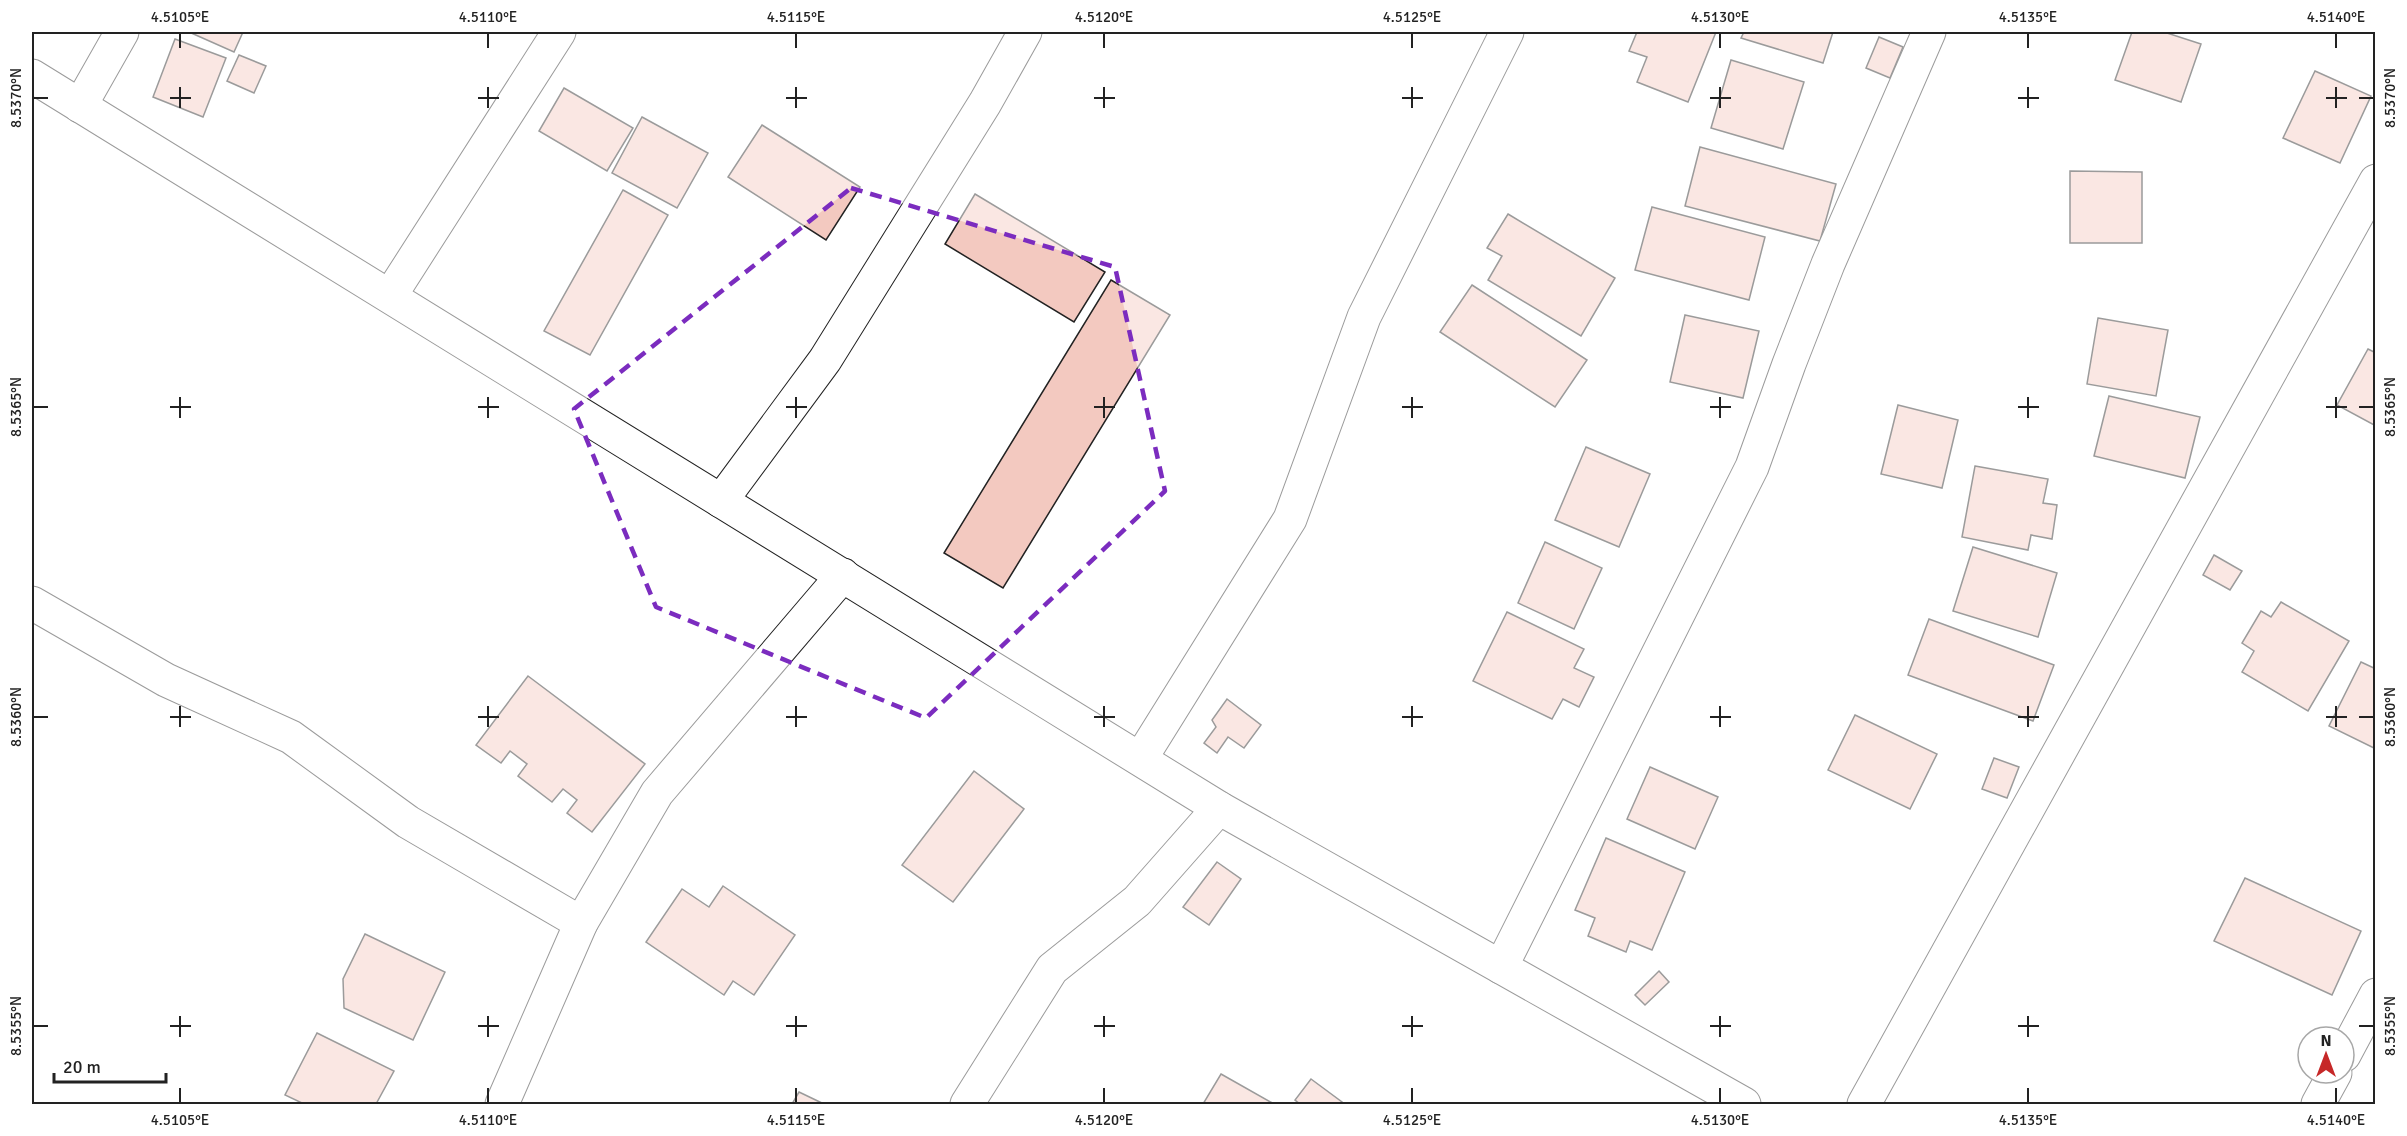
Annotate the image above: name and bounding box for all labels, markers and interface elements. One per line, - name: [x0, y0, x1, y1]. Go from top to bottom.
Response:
- text: 4.5105°E: [151, 8, 209, 26]
- text: 4.5110°E: [459, 8, 517, 26]
- text: 4.5115°E: [767, 8, 825, 26]
- text: 4.5120°E: [1075, 8, 1133, 26]
- text: 4.5125°E: [1383, 8, 1441, 26]
- text: 4.5130°E: [1691, 8, 1749, 26]
- text: 4.5135°E: [1999, 8, 2057, 26]
- text: 4.5140°E: [2307, 8, 2365, 26]
- text: 8.5370°N: [7, 68, 25, 128]
- text: 8.5370°N: [2381, 68, 2399, 128]
- text: 8.5365°N: [7, 377, 25, 437]
- text: 8.5365°N: [2381, 377, 2399, 437]
- text: 8.5360°N: [7, 687, 25, 747]
- text: 8.5360°N: [2381, 687, 2399, 747]
- text: 8.5355°N: [7, 996, 25, 1056]
- text: 8.5355°N: [2381, 996, 2399, 1056]
- north arrow: [2296, 1025, 2356, 1085]
- text: N: [2320, 1031, 2332, 1051]
- scale bar: [54, 1046, 166, 1084]
- text: 20 m: [63, 1056, 101, 1078]
- text: 4.5105°E: [151, 1111, 209, 1129]
- text: 4.5110°E: [459, 1111, 517, 1129]
- text: 4.5115°E: [767, 1111, 825, 1129]
- text: 4.5120°E: [1075, 1111, 1133, 1129]
- text: 4.5125°E: [1383, 1111, 1441, 1129]
- text: 4.5130°E: [1691, 1111, 1749, 1129]
- text: 4.5135°E: [1999, 1111, 2057, 1129]
- text: 4.5140°E: [2307, 1111, 2365, 1129]

